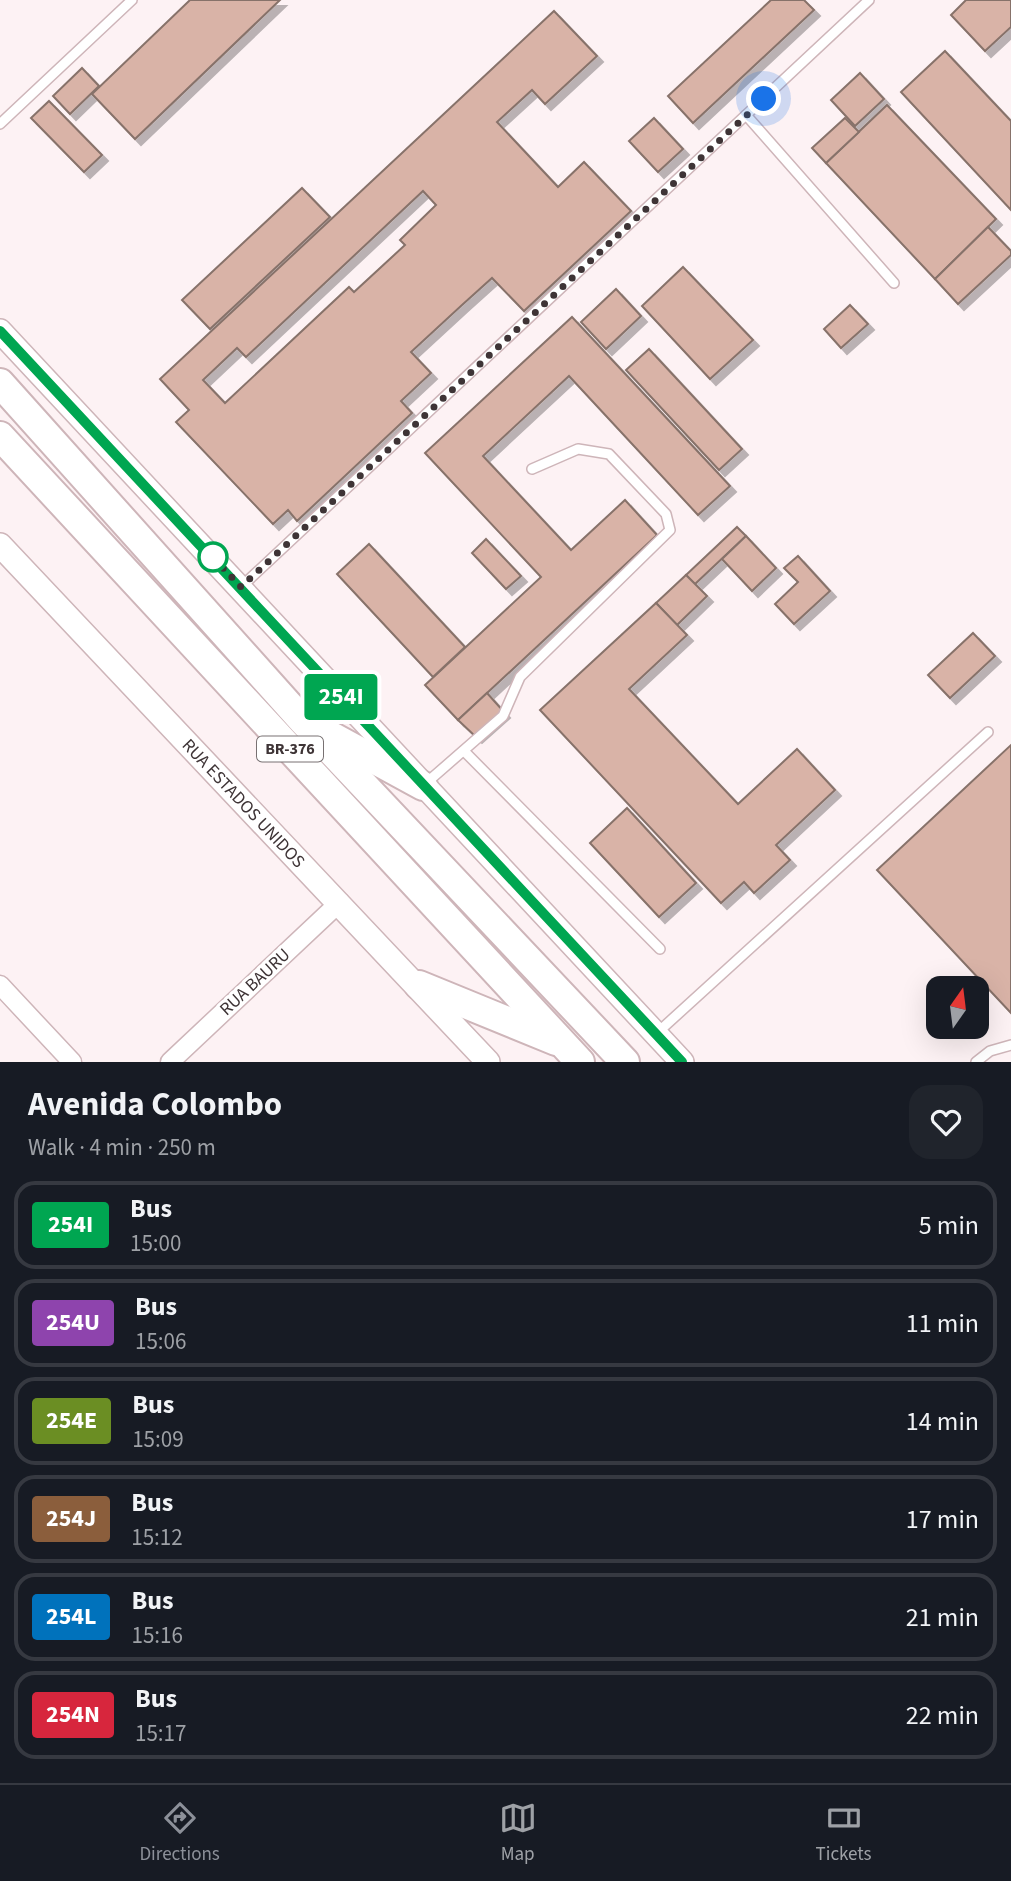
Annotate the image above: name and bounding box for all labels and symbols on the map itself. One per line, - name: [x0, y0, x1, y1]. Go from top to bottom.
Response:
- your location: [746, 81, 781, 116]
- unlabelled marker: [198, 542, 228, 572]
- line badge: 254I: [292, 674, 390, 720]
- street label: RUA ESTADOS UNIDOS: [176, 733, 311, 873]
- road number: BR-376: [257, 736, 323, 762]
- street label: RUA BAURU: [214, 943, 296, 1021]
- north arrow: [926, 976, 989, 1040]

